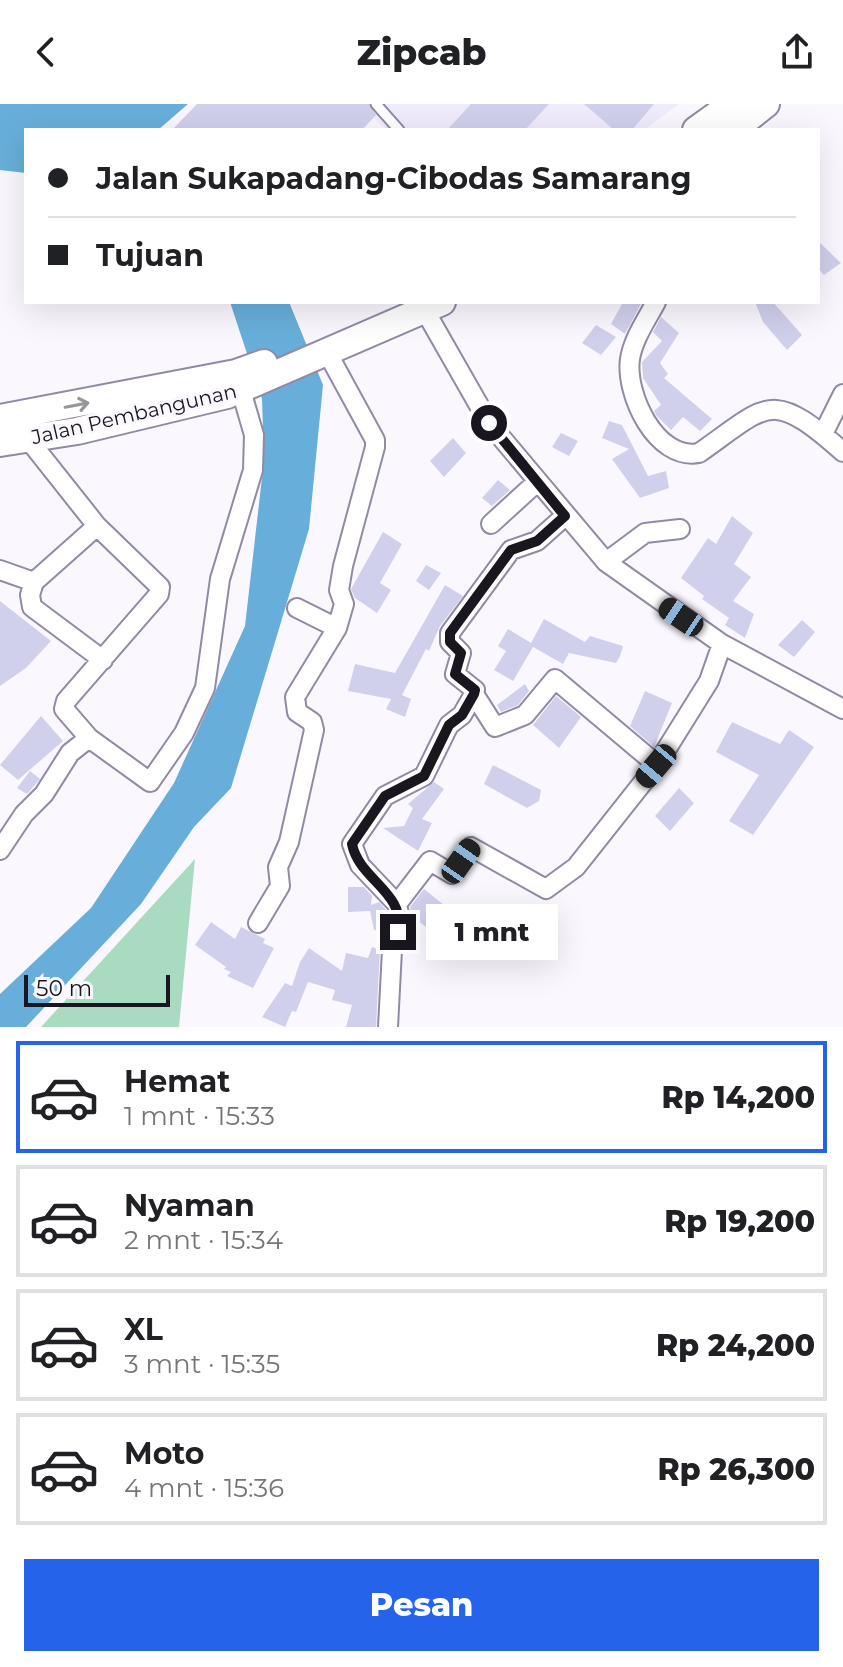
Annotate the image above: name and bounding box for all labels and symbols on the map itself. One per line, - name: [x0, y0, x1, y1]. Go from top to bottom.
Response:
- street label: Jalan Pembangunan: [28, 379, 239, 450]
- one-way arrow: [64, 397, 89, 412]
- route start: [471, 405, 507, 441]
- car: [654, 594, 708, 640]
- car: [631, 740, 681, 792]
- car: [437, 834, 485, 888]
- callout: 1 mnt: [426, 904, 558, 960]
- route end: [380, 914, 416, 950]
- scale bar: [24, 971, 170, 1007]

